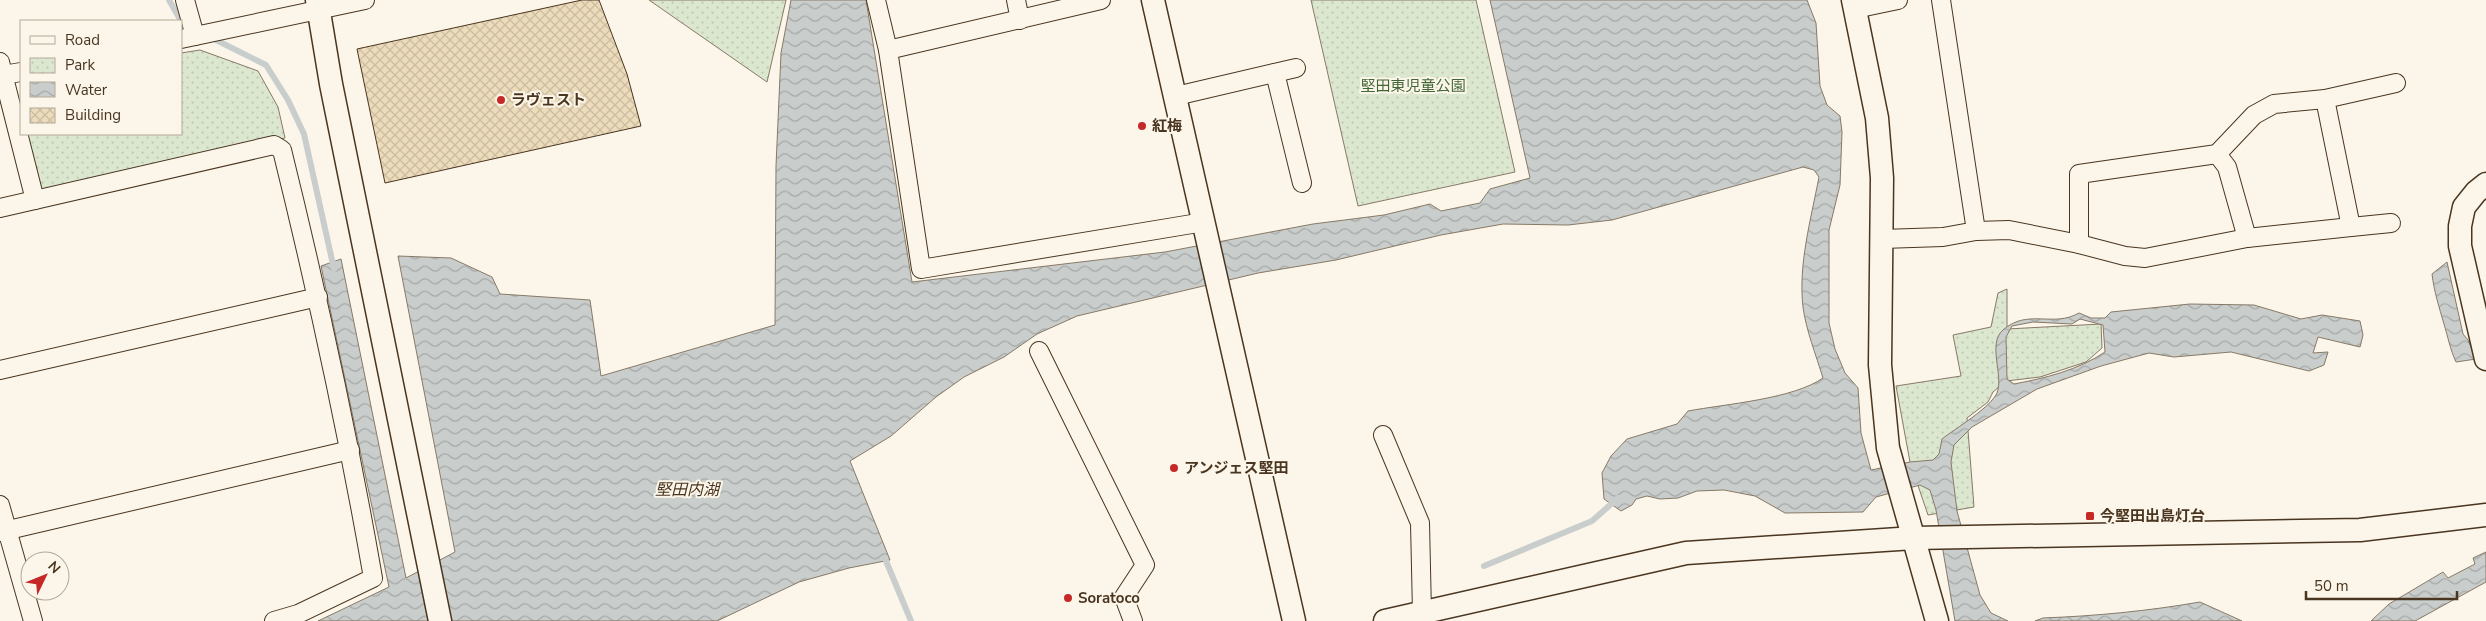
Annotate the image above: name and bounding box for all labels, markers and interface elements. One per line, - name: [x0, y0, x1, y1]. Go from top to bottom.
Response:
- legend: [20, 20, 182, 135]
- text: Road: [65, 30, 100, 50]
- text: Park: [65, 55, 95, 75]
- park label: 堅田東児童公園: [1360, 76, 1466, 96]
- text: Water: [65, 80, 108, 100]
- place label: ラヴェスト: [511, 90, 586, 110]
- marker: ラヴェスト: [495, 94, 507, 106]
- text: Building: [65, 105, 121, 125]
- place label: 紅梅: [1152, 116, 1182, 136]
- marker: 紅梅: [1136, 120, 1148, 132]
- place label: アンジェス堅田: [1184, 458, 1288, 478]
- marker: アンジェス堅田: [1168, 462, 1180, 474]
- water label: 堅田内湖: [655, 479, 722, 501]
- place label: 今堅田出島灯台: [2100, 506, 2205, 526]
- marker: 今堅田出島灯台: [2084, 510, 2096, 522]
- north arrow: [20, 551, 70, 601]
- text: N: [44, 557, 65, 578]
- scale bar: [2306, 568, 2457, 600]
- text: 50 m: [2314, 576, 2349, 596]
- place label: Soratoco: [1078, 588, 1140, 608]
- marker: Soratoco: [1062, 592, 1074, 604]

